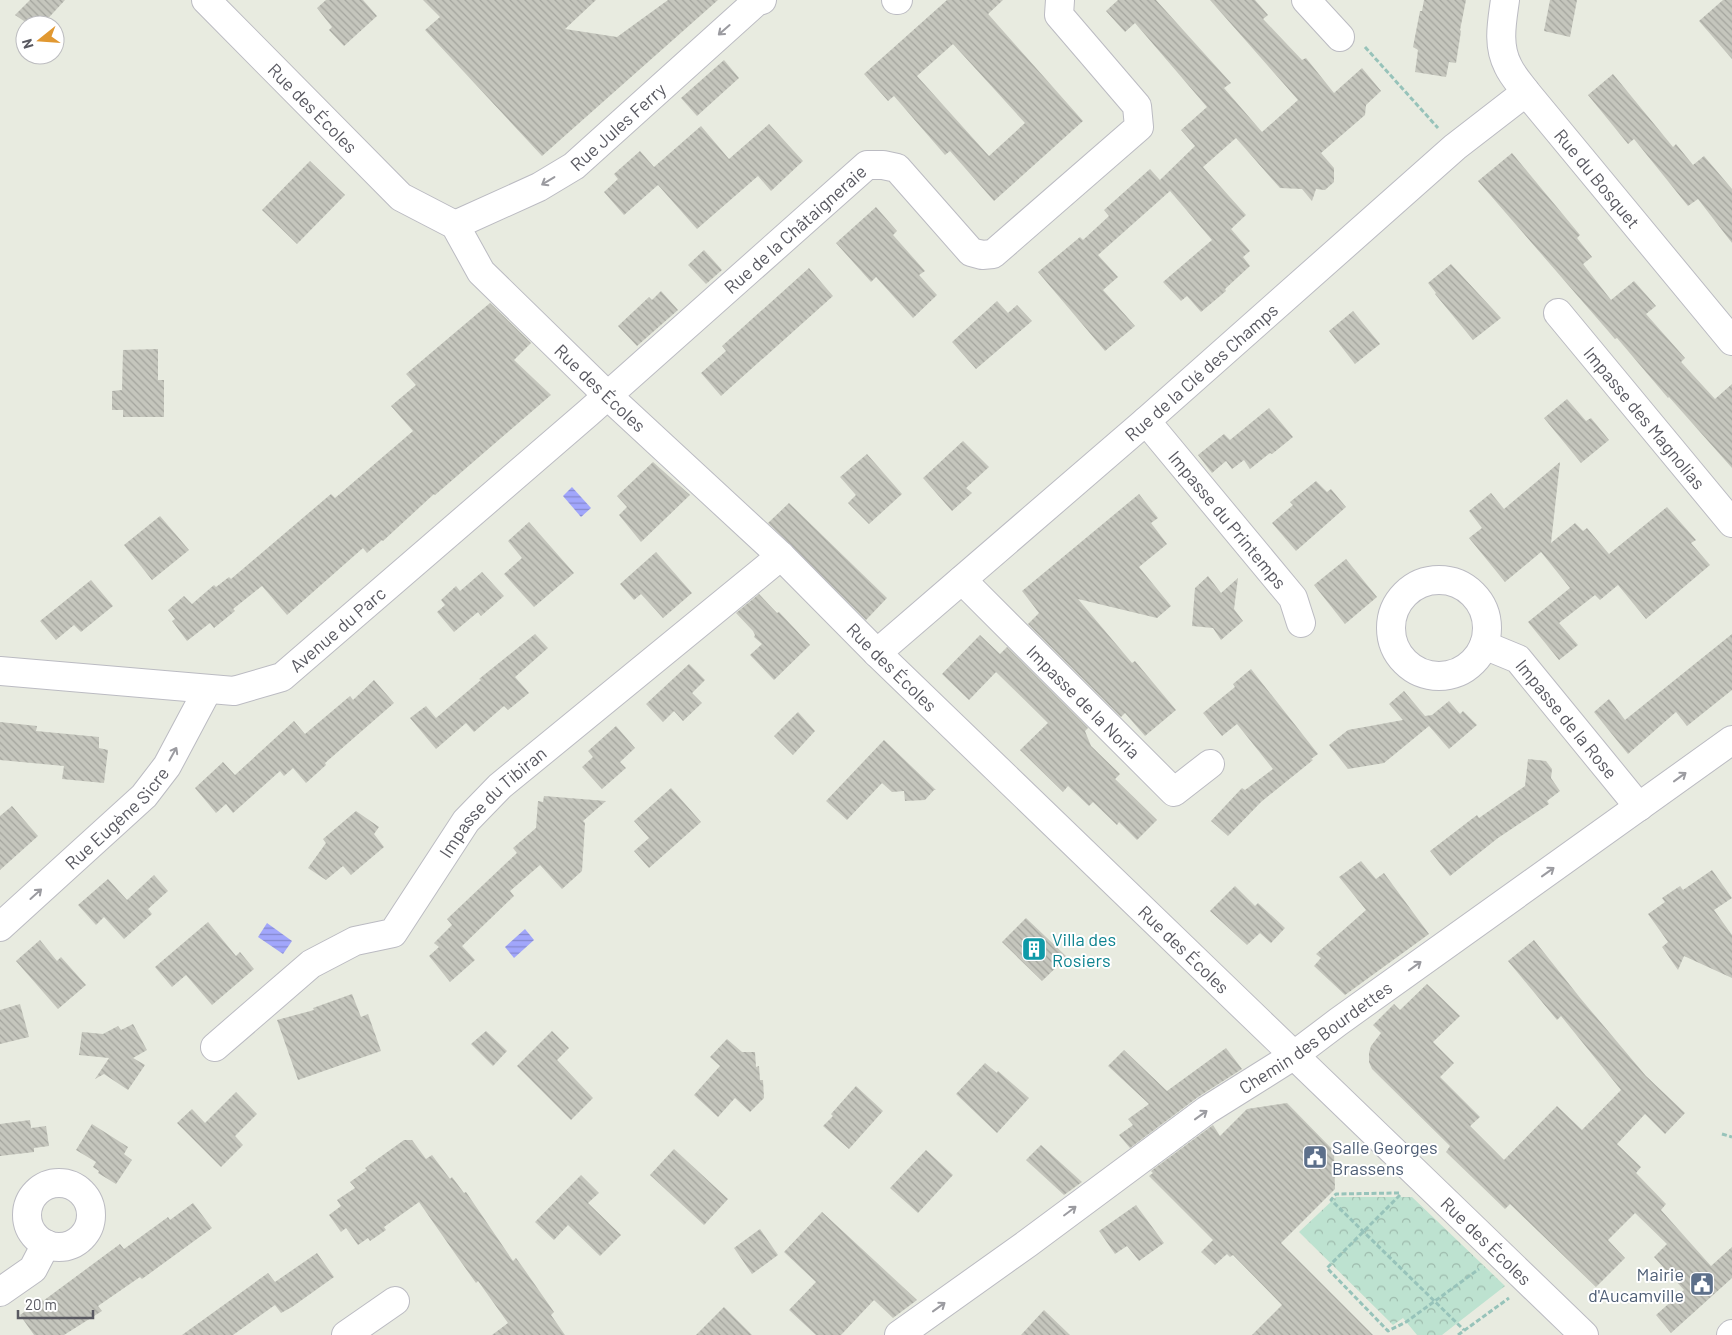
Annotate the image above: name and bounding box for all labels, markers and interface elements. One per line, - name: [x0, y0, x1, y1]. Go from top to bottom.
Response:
- north arrow: [15, 15, 65, 65]
- one-way arrow: [717, 25, 730, 36]
- text: N: [18, 37, 37, 51]
- street label: Rue des Écoles: [264, 58, 362, 158]
- street label: Rue Jules Ferry: [566, 78, 670, 175]
- street label: Rue du Bosquet: [1550, 124, 1645, 233]
- street label: Rue de la Châtaigneraie: [719, 160, 871, 298]
- one-way arrow: [541, 177, 555, 187]
- street label: Rue de la Clé des Champs: [1120, 298, 1282, 446]
- street label: Rue des Écoles: [550, 339, 650, 436]
- street label: Impasse des Magnolias: [1579, 342, 1710, 493]
- street label: Impasse du Printemps: [1164, 446, 1292, 593]
- street label: Avenue du Parc: [285, 582, 390, 677]
- street label: Rue des Écoles: [842, 618, 942, 716]
- street label: Impasse de la Noria: [1022, 640, 1145, 763]
- street label: Impasse de la Rose: [1512, 655, 1622, 783]
- street label: Impasse du Tibiran: [434, 742, 551, 862]
- one-way arrow: [169, 747, 179, 761]
- street label: Rue Eugène Sicre: [60, 762, 173, 874]
- one-way arrow: [1673, 772, 1687, 782]
- one-way arrow: [1540, 867, 1554, 877]
- one-way arrow: [30, 889, 43, 900]
- street label: Rue des Écoles: [1134, 900, 1234, 998]
- place label: Villa des Rosiers: [1052, 928, 1116, 971]
- building icon: Villa des Rosiers: [1021, 936, 1047, 962]
- one-way arrow: [1408, 961, 1422, 971]
- street label: Chemin des Bourdettes: [1235, 976, 1396, 1098]
- one-way arrow: [1194, 1110, 1208, 1120]
- place label: Salle Georges Brassens: [1332, 1136, 1438, 1179]
- public building icon: Salle Georges Brassens: [1302, 1144, 1328, 1170]
- street label: Rue des Écoles: [1436, 1192, 1536, 1290]
- one-way arrow: [1063, 1206, 1077, 1217]
- place label: Mairie d'Aucamville: [1588, 1263, 1684, 1306]
- public building icon: Mairie d'Aucamville: [1689, 1271, 1715, 1297]
- scale bar: [18, 1288, 92, 1320]
- text: 20 m: [25, 1295, 57, 1313]
- one-way arrow: [932, 1302, 946, 1312]

